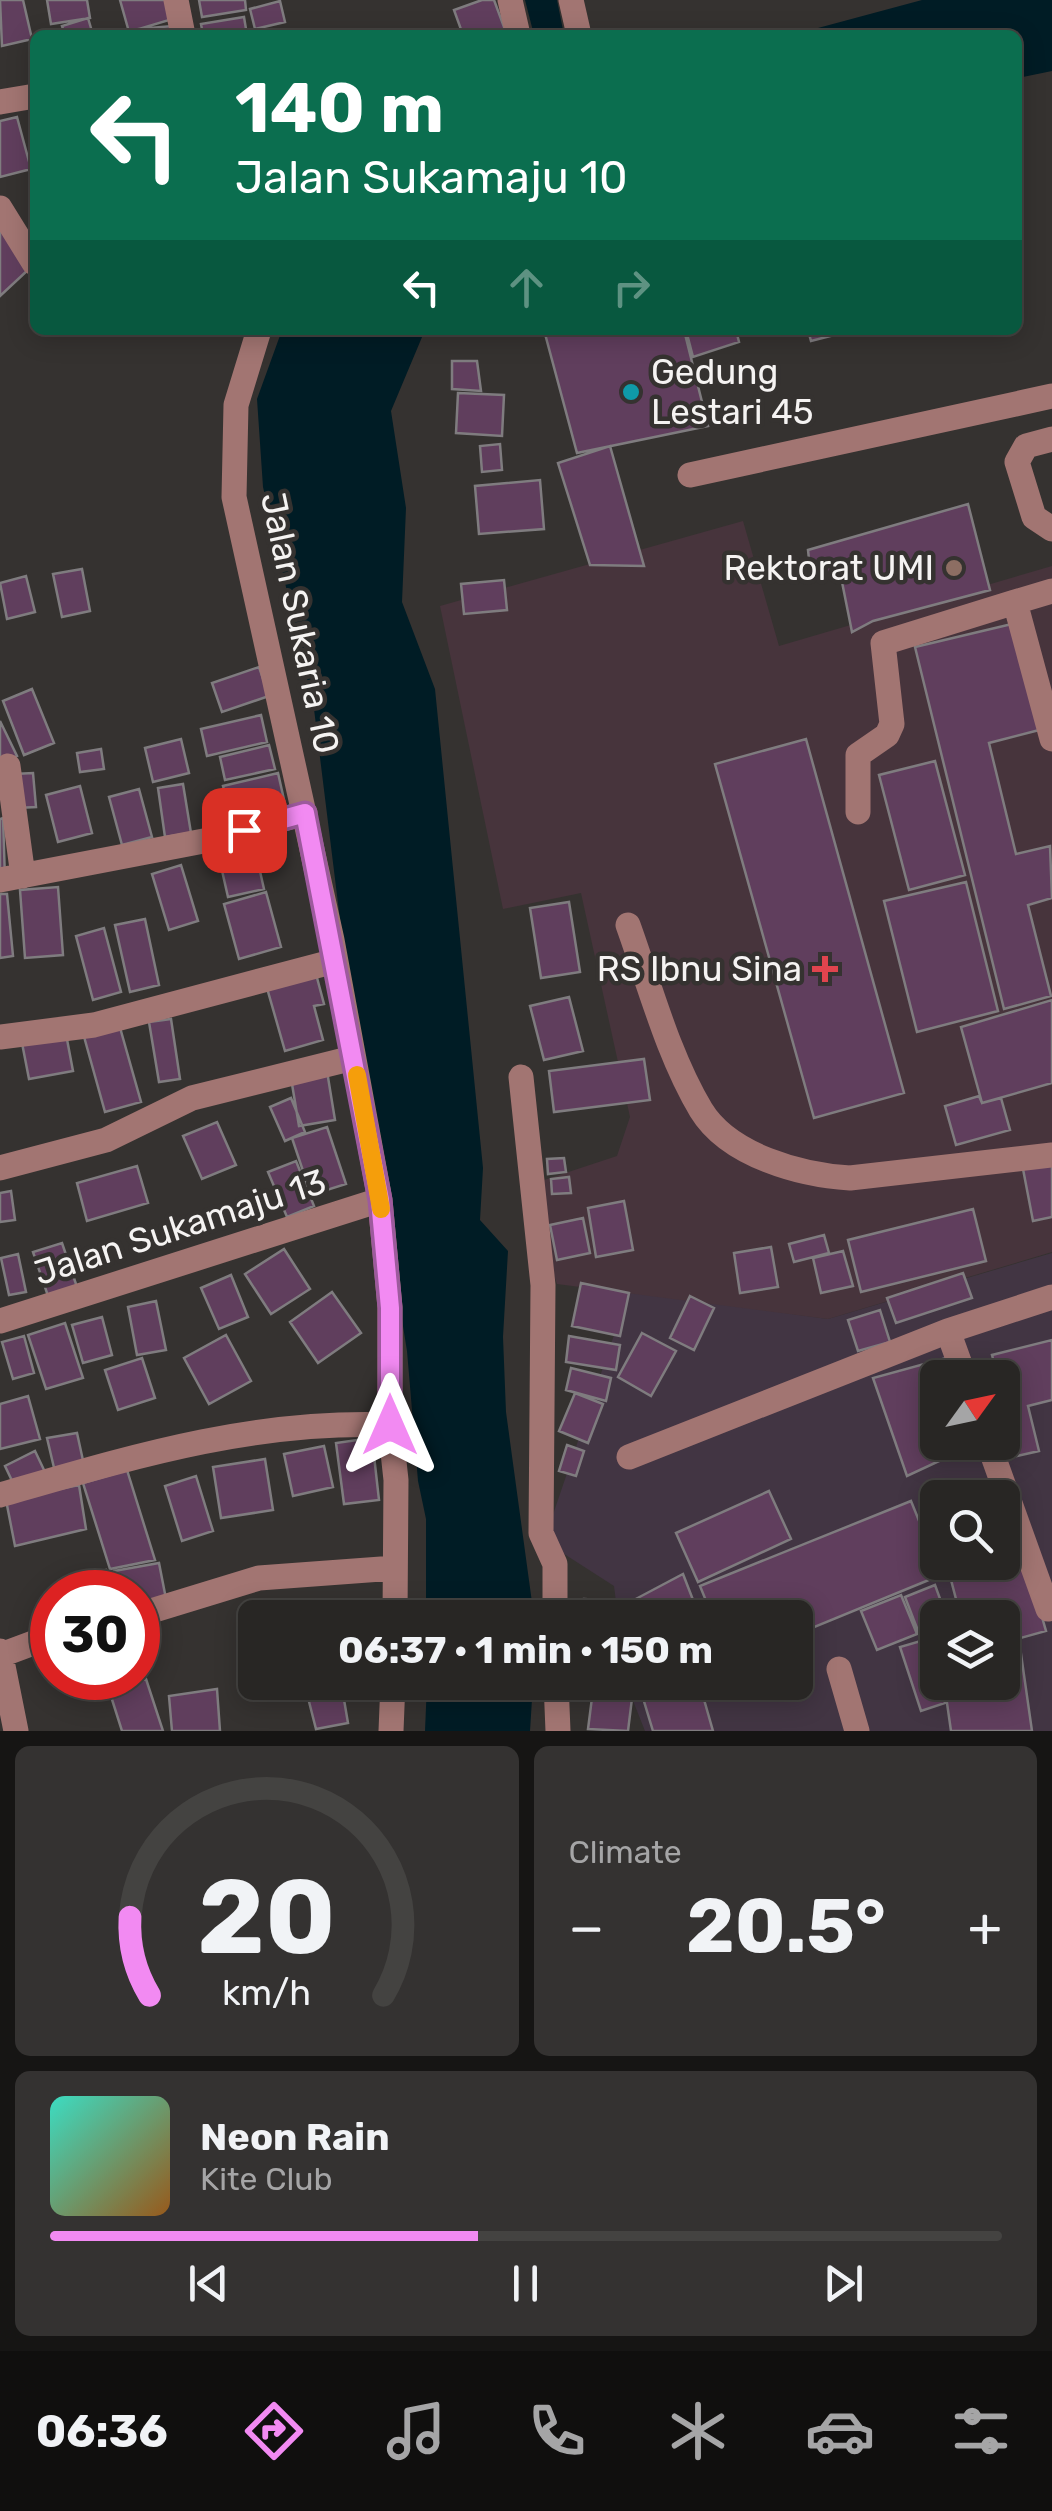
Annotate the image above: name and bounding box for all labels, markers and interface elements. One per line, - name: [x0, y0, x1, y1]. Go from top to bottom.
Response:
- text: 140 m: [235, 67, 444, 150]
- icon: left: [70, 70, 200, 200]
- text: Jalan Sukamaju 10: [235, 151, 628, 204]
- icon: left: [394, 260, 449, 315]
- icon: ahead: [499, 260, 554, 315]
- icon: right: [604, 260, 659, 315]
- place label: Gedung Lestari 45: [651, 351, 814, 433]
- marker: Gedung Lestari 45: [620, 381, 642, 403]
- street label: Jalan Sukaria 10: [252, 489, 348, 757]
- place label: Rektorat UMI: [724, 547, 934, 589]
- marker: Rektorat UMI: [943, 557, 965, 579]
- pin: [202, 788, 287, 873]
- icon: arrive: [217, 803, 272, 858]
- place label: RS Ibnu Sina: [597, 948, 802, 990]
- marker: RS Ibnu Sina: [812, 956, 838, 982]
- street label: Jalan Sukamaju 13: [29, 1160, 331, 1294]
- north arrow: [920, 1360, 1020, 1460]
- map controls: [920, 1360, 1020, 1700]
- position arrow: [338, 1373, 442, 1477]
- button: search: [920, 1480, 1020, 1580]
- speed limit sign: 30: [30, 1570, 160, 1700]
- button: layers: [920, 1600, 1020, 1700]
- text: 06:37 · 1 min · 150 m: [338, 1627, 713, 1673]
- text: Climate: [569, 1833, 682, 1871]
- text: 20: [198, 1856, 336, 1979]
- text: 20.5°: [686, 1882, 886, 1971]
- text: −: [569, 1895, 604, 1960]
- text: +: [968, 1895, 1002, 1960]
- text: km/h: [222, 1972, 311, 2014]
- text: Neon Rain: [200, 2114, 390, 2160]
- text: Kite Club: [200, 2160, 333, 2198]
- icon: previous: [181, 2256, 236, 2311]
- icon: pause: [498, 2256, 553, 2311]
- icon: next: [816, 2256, 871, 2311]
- icon: directions: [239, 2396, 309, 2466]
- icon: music: [381, 2396, 451, 2466]
- icon: phone: [522, 2396, 592, 2466]
- icon: climate: [663, 2396, 733, 2466]
- icon: car: [805, 2396, 875, 2466]
- icon: filters: [946, 2396, 1016, 2466]
- text: 06:36: [36, 2405, 168, 2458]

